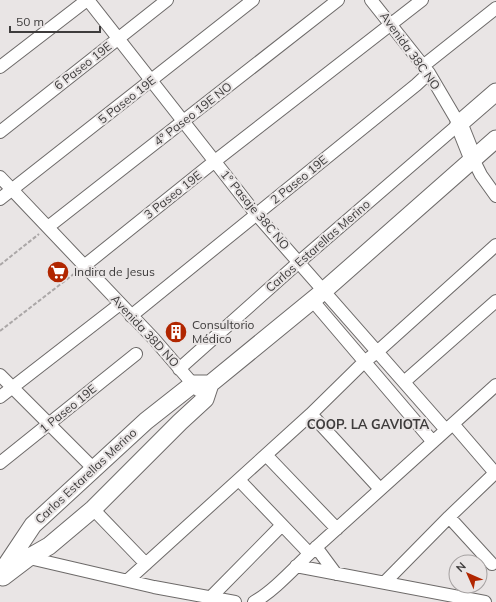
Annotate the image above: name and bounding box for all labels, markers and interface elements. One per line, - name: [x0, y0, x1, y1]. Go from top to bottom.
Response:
- scale bar: [10, 8, 100, 34]
- street label: Avenida 38C NO: [377, 9, 444, 93]
- text: 50 m: [16, 14, 44, 29]
- street label: 6 Paseo 19E: [51, 38, 114, 93]
- street label: 5 Paseo 19E: [95, 72, 158, 127]
- street label: 4° Paseo 19E NO: [151, 79, 235, 149]
- street label: 2 Paseo 19E: [267, 152, 330, 207]
- street label: 3 Paseo 19E: [141, 167, 204, 222]
- street label: 1° Pasaje 38C NO: [218, 167, 293, 252]
- street label: Carlos Estarellas Merino: [262, 196, 373, 295]
- supermarket icon: Indira de Jesus: [45, 259, 71, 285]
- place label: Indira de Jesus: [74, 264, 155, 279]
- street label: Avenida 38D NO: [108, 291, 183, 370]
- place label: Consultorio Médico: [192, 317, 255, 346]
- building icon: Consultorio Médico: [163, 319, 189, 345]
- street label: 1 Paseo 19E: [36, 381, 99, 436]
- district label: COOP. LA GAVIOTA: [307, 416, 429, 432]
- street label: Carlos Estarellas Merino: [32, 425, 140, 527]
- north arrow: [448, 554, 488, 594]
- text: N: [453, 559, 469, 575]

